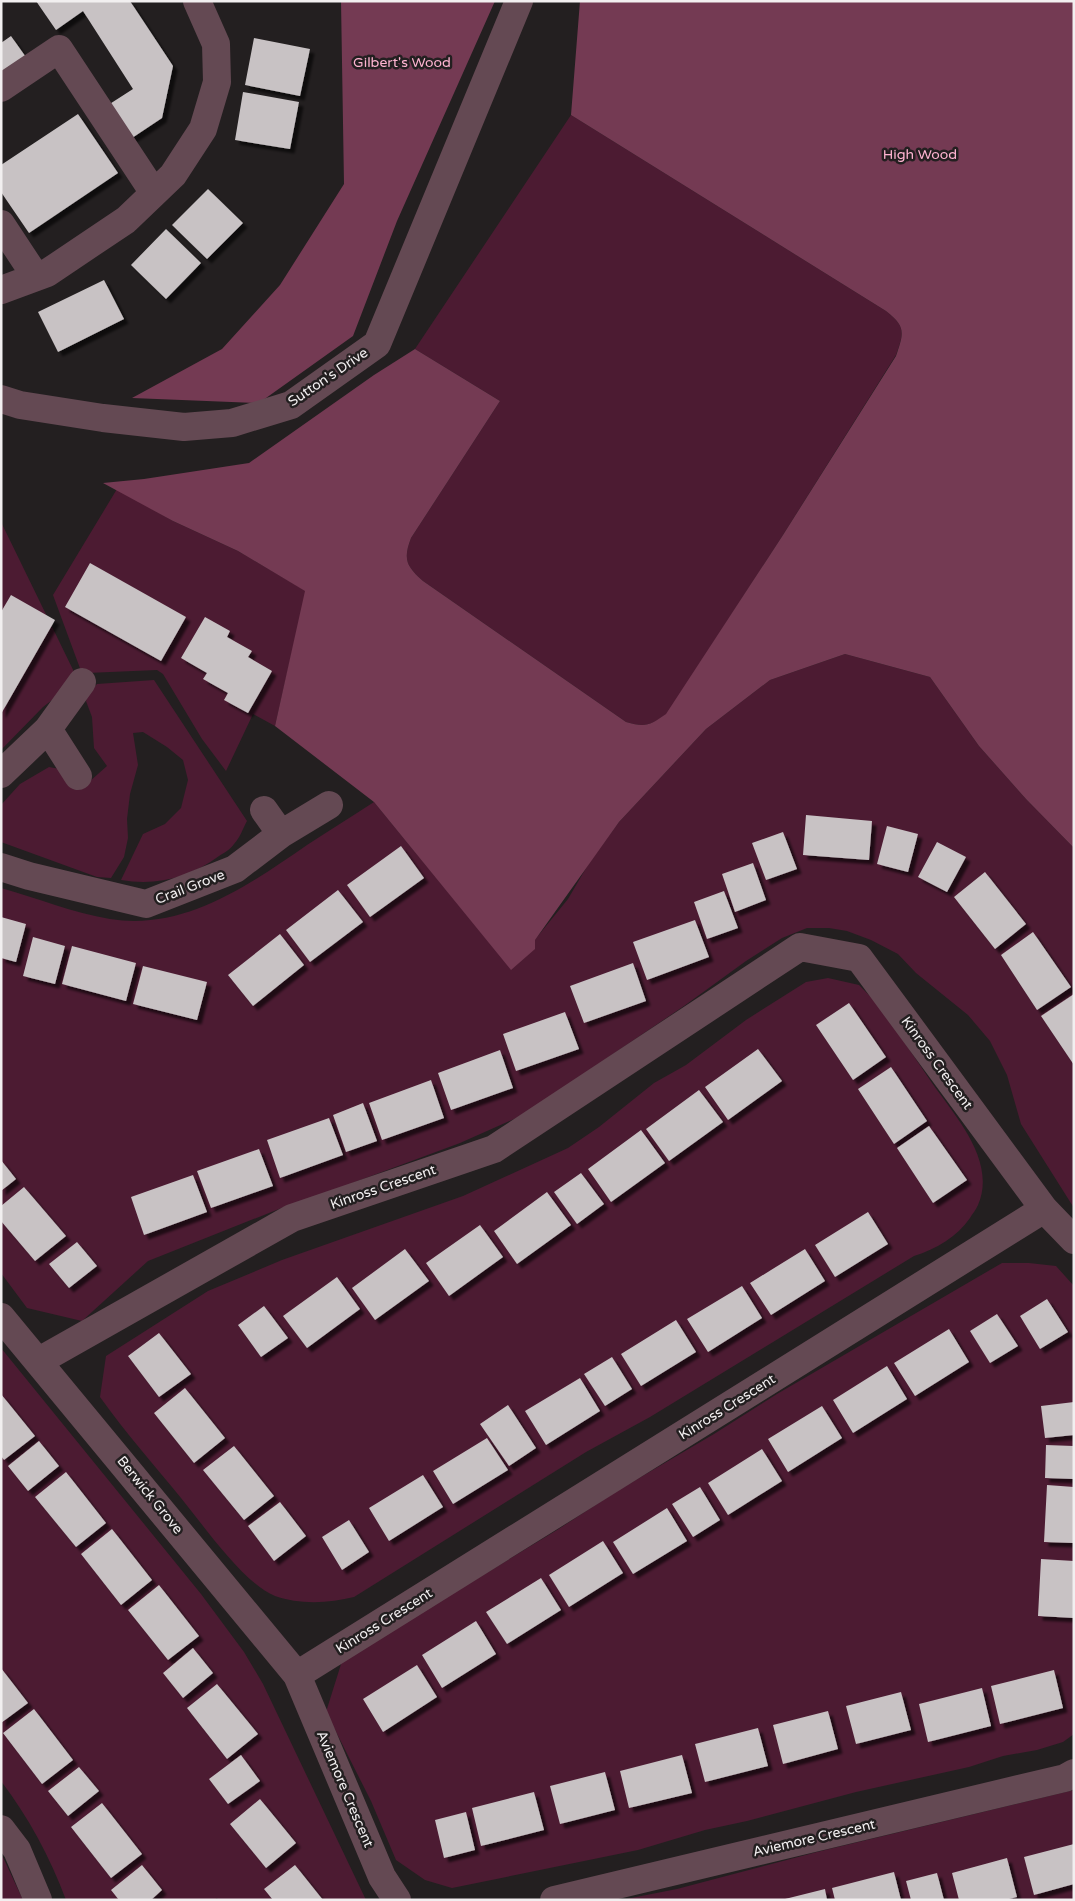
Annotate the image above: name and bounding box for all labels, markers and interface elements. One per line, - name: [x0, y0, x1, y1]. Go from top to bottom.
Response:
- park label: Gilbert's Wood: [353, 54, 451, 71]
- park label: High Wood: [883, 146, 957, 163]
- street label: Sutton's Drive: [285, 344, 371, 410]
- street label: Crail Grove: [153, 866, 227, 908]
- street label: Kinross Crescent: [898, 1013, 977, 1113]
- street label: Kinross Crescent: [328, 1161, 439, 1213]
- street label: Kinross Crescent: [676, 1370, 779, 1444]
- street label: Berwick Grove: [113, 1452, 187, 1538]
- street label: Kinross Crescent: [333, 1584, 436, 1658]
- street label: Aviemore Crescent: [313, 1728, 378, 1851]
- street label: Aviemore Crescent: [751, 1815, 878, 1860]

